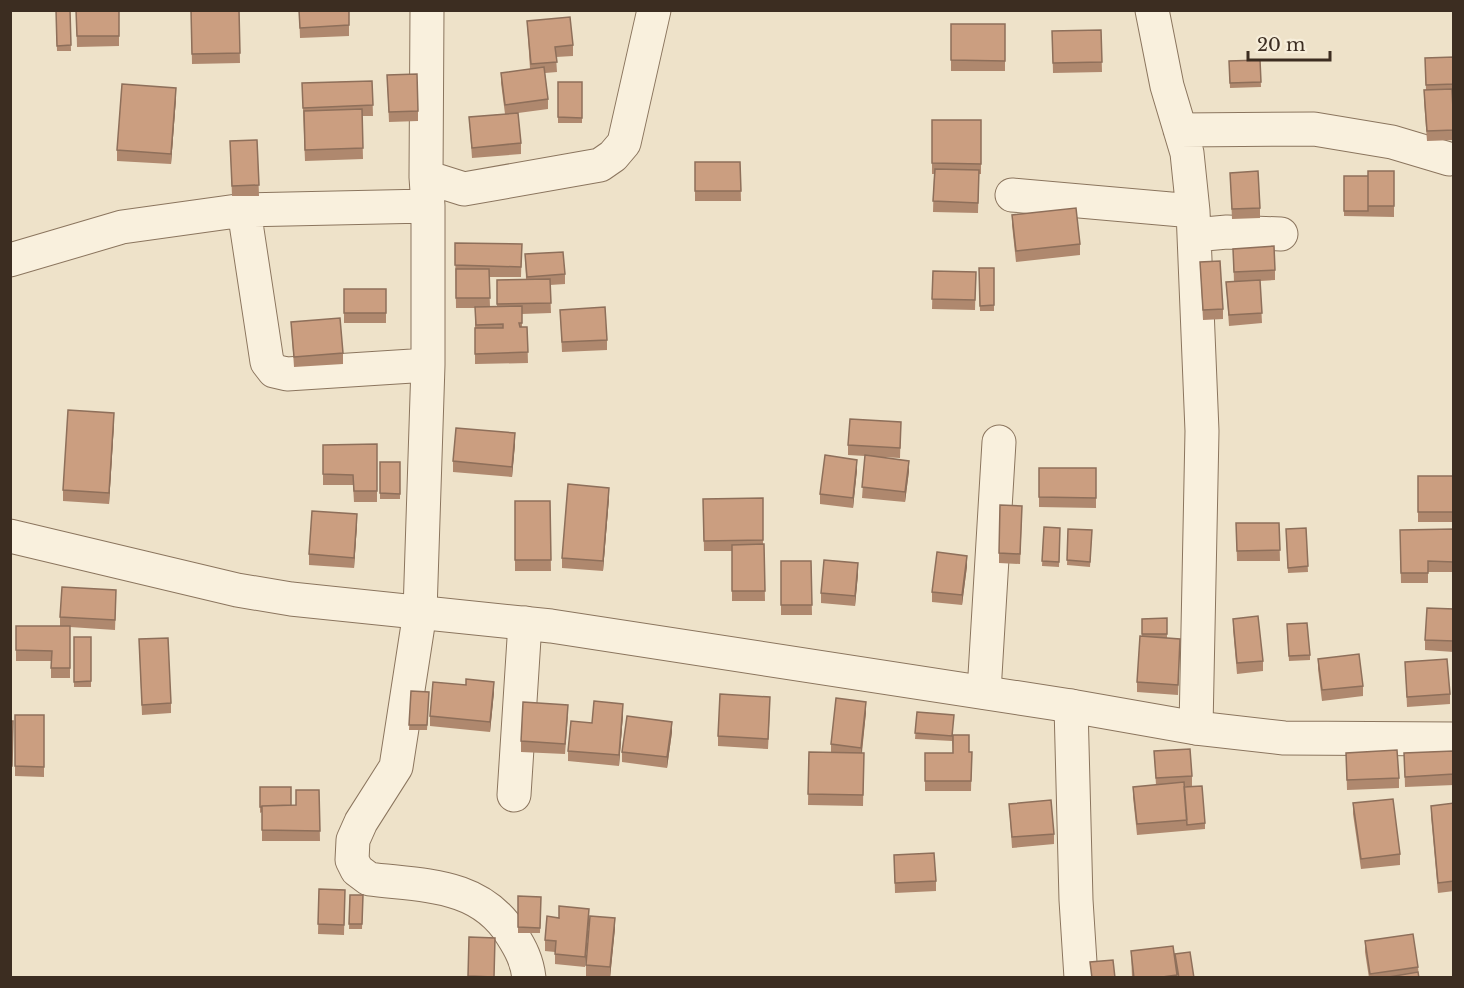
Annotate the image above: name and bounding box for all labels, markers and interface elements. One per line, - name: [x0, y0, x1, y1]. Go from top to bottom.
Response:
- scale bar: [1248, 24, 1330, 62]
- text: 20 m: [1257, 34, 1305, 56]

